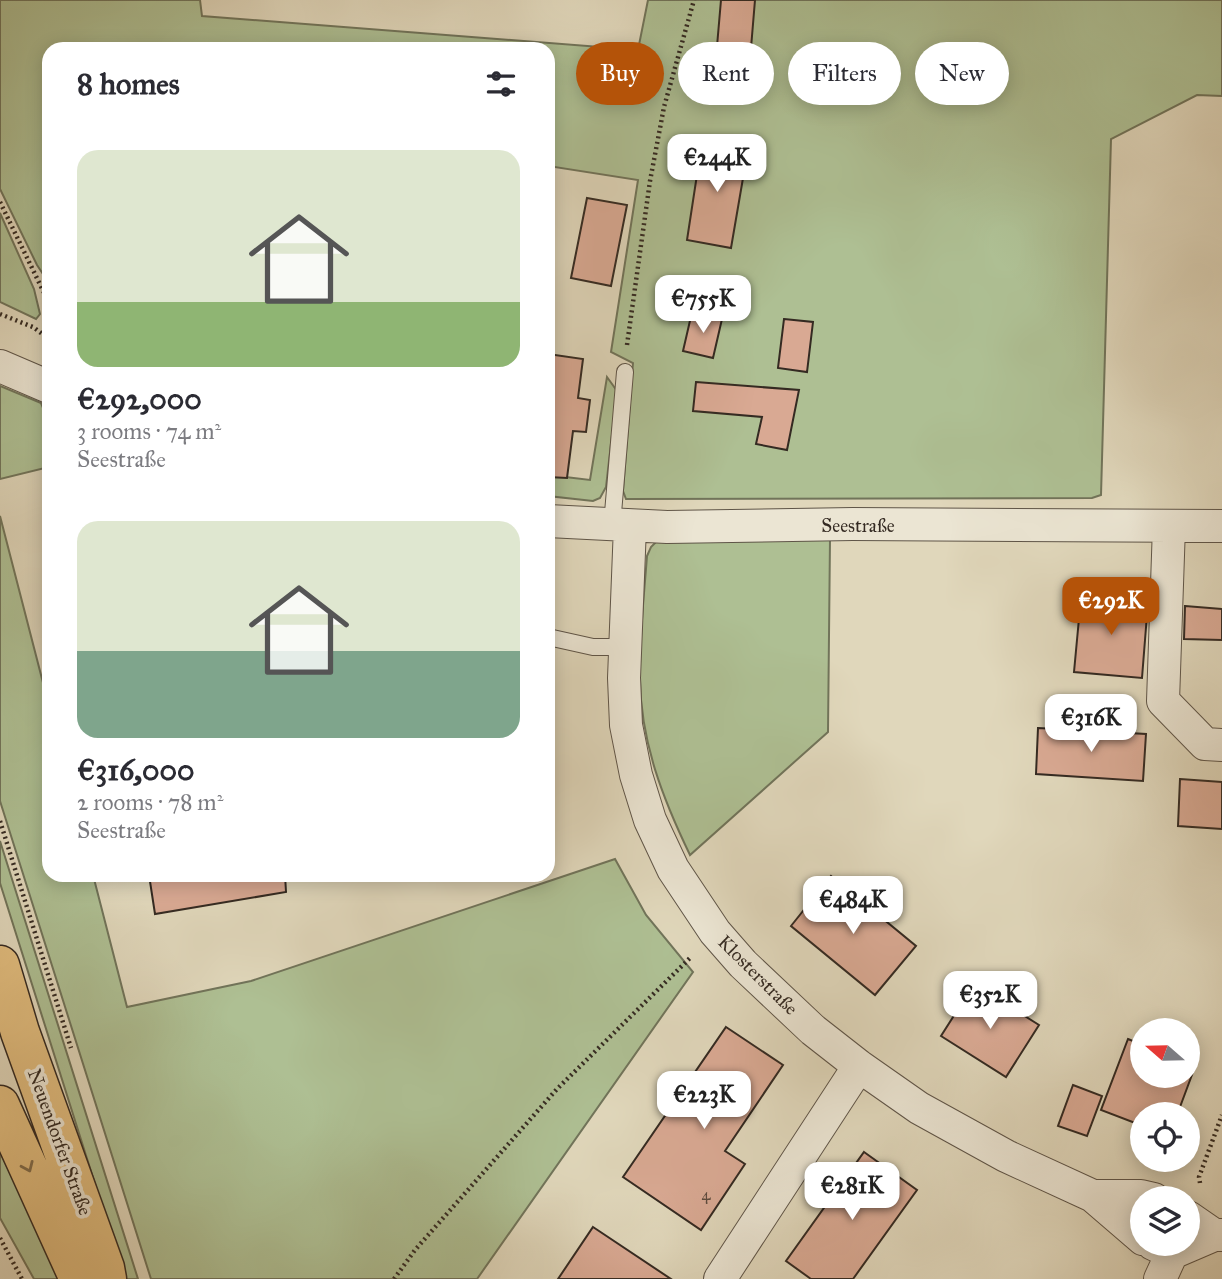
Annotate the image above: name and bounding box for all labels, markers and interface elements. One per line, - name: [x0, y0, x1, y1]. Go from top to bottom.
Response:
- chip: Buy: [576, 42, 664, 105]
- chip: Rent: [678, 42, 774, 105]
- chip: Filters: [788, 42, 901, 105]
- chip: New: [915, 42, 1009, 105]
- icon: filters: [482, 65, 520, 103]
- text: 8 homes: [77, 66, 180, 102]
- pin: €244K: [668, 134, 766, 194]
- text: €244K: [683, 143, 751, 171]
- icon: home: [236, 196, 362, 322]
- pin: €755K: [654, 276, 752, 335]
- text: €755K: [671, 284, 735, 312]
- text: €292,000: [77, 381, 202, 417]
- text: 3 rooms · 74 m²: [77, 417, 221, 445]
- text: Seestraße: [77, 445, 166, 473]
- street label: Seestraße: [821, 514, 895, 537]
- icon: home: [236, 567, 362, 693]
- pin: €292K: [1062, 578, 1160, 637]
- text: €292K: [1078, 586, 1144, 614]
- pin: €316K: [1042, 694, 1140, 754]
- text: €316K: [1061, 703, 1121, 731]
- text: €316,000: [77, 752, 194, 788]
- text: 2 rooms · 78 m²: [77, 788, 223, 816]
- text: Seestraße: [77, 816, 166, 844]
- pin: €484K: [804, 876, 902, 936]
- text: €484K: [819, 885, 887, 913]
- street label: Klosterstraße: [713, 930, 803, 1020]
- pin: €352K: [941, 972, 1039, 1031]
- text: €352K: [959, 980, 1021, 1008]
- north arrow: [1130, 1018, 1200, 1088]
- map controls: [1130, 1018, 1200, 1256]
- street label: Neuendorfer Straße: [23, 1066, 97, 1218]
- pin: €223K: [655, 1072, 753, 1131]
- text: €223K: [673, 1080, 735, 1108]
- button: locate: [1130, 1102, 1200, 1172]
- one-way arrow: [20, 1160, 34, 1172]
- pin: €281K: [803, 1162, 901, 1222]
- text: €281K: [821, 1171, 883, 1199]
- house number: 4: [702, 1185, 712, 1204]
- button: layers: [1130, 1186, 1200, 1256]

